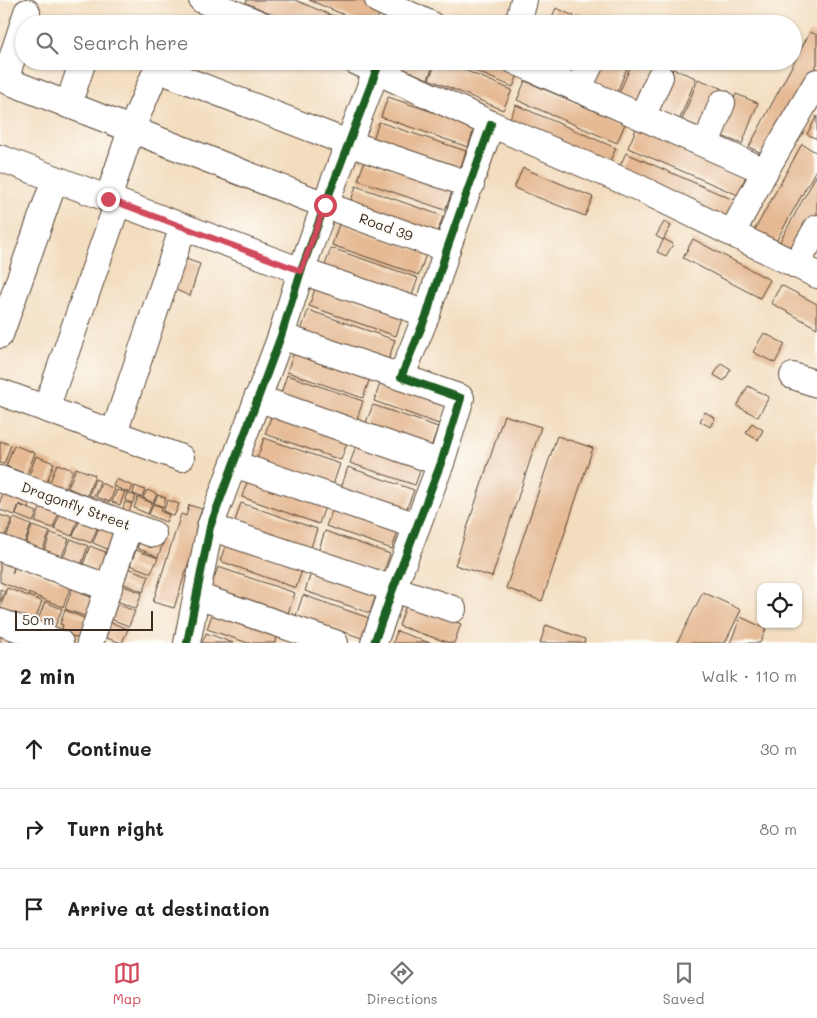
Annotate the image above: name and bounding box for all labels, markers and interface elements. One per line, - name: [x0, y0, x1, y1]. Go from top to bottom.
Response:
- search box: [15, 15, 802, 70]
- icon: search: [33, 29, 61, 57]
- text: Search here: [73, 30, 189, 55]
- route end: [97, 188, 120, 211]
- route start: [314, 194, 337, 217]
- street label: Road 39: [357, 208, 416, 245]
- street label: Dragonfly Street: [19, 477, 133, 534]
- map controls: [757, 583, 802, 628]
- button: locate: [757, 583, 802, 628]
- scale bar: [15, 608, 152, 631]
- text: 50 m: [22, 610, 54, 629]
- text: 2 min: [20, 662, 75, 689]
- text: Walk · 110 m: [701, 665, 797, 686]
- icon: ahead: [20, 735, 48, 763]
- text: Continue: [67, 736, 152, 761]
- text: 30 m: [760, 738, 797, 759]
- icon: right: [20, 815, 48, 843]
- text: Turn right: [67, 816, 164, 841]
- text: 80 m: [760, 818, 797, 839]
- icon: arrive: [20, 895, 48, 923]
- text: Arrive at destination: [67, 896, 270, 921]
- tab: Map: [113, 959, 141, 1008]
- tab: Directions: [366, 959, 438, 1008]
- tab: Saved: [663, 959, 704, 1008]

